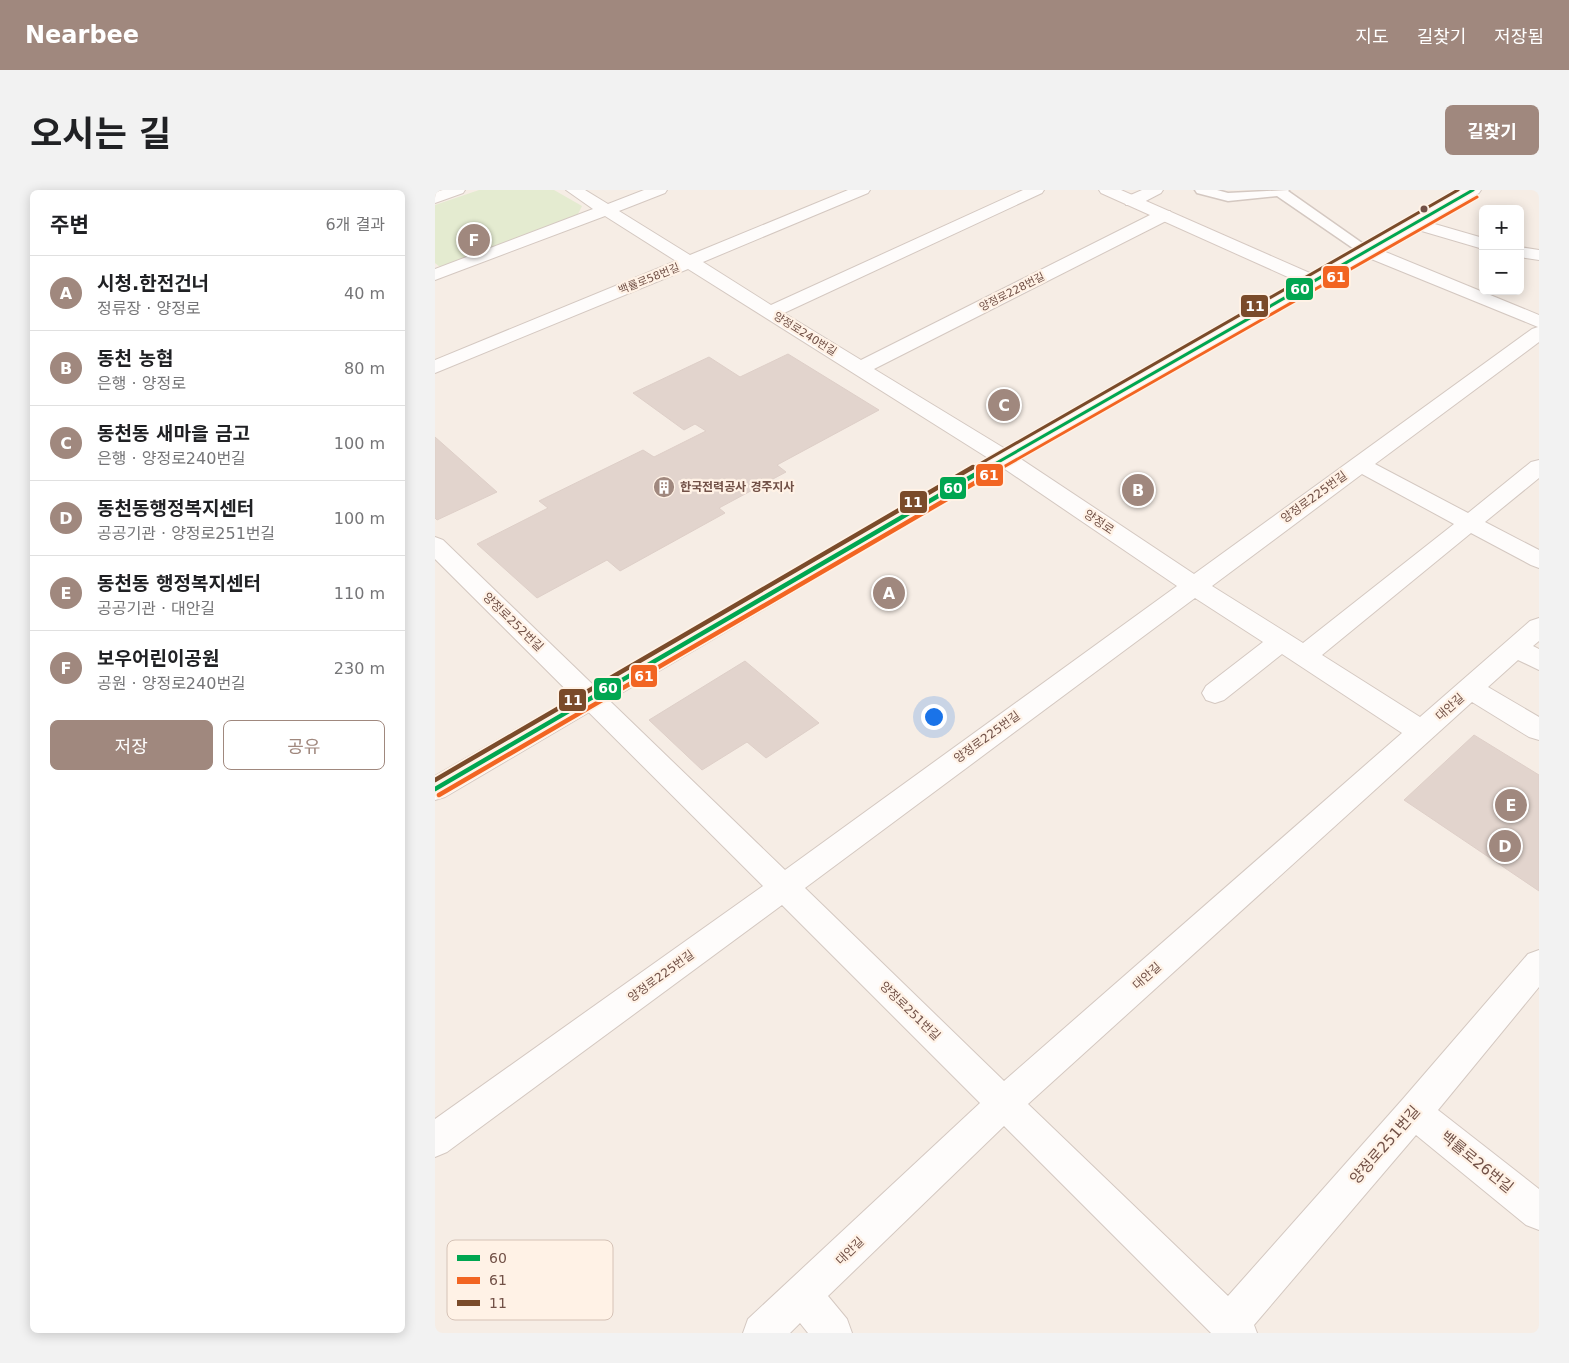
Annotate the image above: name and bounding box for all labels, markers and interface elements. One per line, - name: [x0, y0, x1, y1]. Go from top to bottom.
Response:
- text: Nearbee: [25, 21, 139, 49]
- text: 지도: [1356, 26, 1389, 47]
- text: 길찾기: [1417, 26, 1466, 47]
- text: 저장됨: [1494, 26, 1544, 47]
- button: 길찾기: [1445, 105, 1539, 155]
- text: 오시는 길: [30, 114, 171, 154]
- unlabelled marker: [1419, 204, 1429, 214]
- map controls: [1479, 205, 1524, 295]
- button: +: [1479, 205, 1524, 250]
- text: 주변: [50, 213, 89, 237]
- text: 6개 결과: [326, 215, 385, 234]
- pin: F: [458, 221, 490, 259]
- button: −: [1479, 250, 1524, 295]
- street label: 백률로58번길: [617, 261, 681, 297]
- line badge: 61: [1322, 265, 1350, 289]
- text: 61: [1326, 269, 1346, 285]
- street label: 양정로228번길: [977, 270, 1047, 314]
- text: 시청.한전건너: [97, 272, 209, 294]
- line badge: 60: [1285, 277, 1314, 301]
- text: 60: [1290, 281, 1310, 297]
- text: A: [60, 284, 72, 303]
- text: 40 m: [344, 284, 385, 303]
- line badge: 11: [1240, 294, 1269, 318]
- text: 11: [1245, 298, 1265, 314]
- text: 정류장 · 양정로: [97, 299, 201, 318]
- street label: 양정로240번길: [771, 310, 839, 358]
- text: 동천 농협: [97, 347, 174, 369]
- text: B: [60, 359, 72, 378]
- text: 80 m: [344, 359, 385, 378]
- text: 은행 · 양정로: [97, 374, 186, 393]
- pin: C: [988, 386, 1020, 424]
- text: 동천동 새마을 금고: [97, 422, 250, 444]
- text: C: [60, 434, 72, 453]
- text: 100 m: [334, 434, 385, 453]
- text: 은행 · 양정로240번길: [97, 449, 246, 468]
- line badge: 61: [975, 463, 1004, 487]
- text: 61: [979, 467, 999, 483]
- street label: 양정로225번길: [1278, 468, 1350, 526]
- pin: B: [1122, 471, 1154, 509]
- building icon: 한국전력공사 경주지사: [652, 475, 676, 499]
- line badge: 60: [939, 476, 967, 500]
- place label: 한국전력공사 경주지사: [680, 480, 795, 494]
- text: 60: [943, 480, 963, 496]
- line badge: 11: [899, 490, 928, 514]
- text: 11: [903, 494, 923, 510]
- text: 동천동행정복지센터: [97, 497, 254, 519]
- street label: 양정로: [1081, 507, 1117, 537]
- text: D: [59, 509, 73, 528]
- text: 100 m: [334, 509, 385, 528]
- text: 공공기관 · 양정로251번길: [97, 524, 275, 543]
- text: 동천동 행정복지센터: [97, 572, 261, 594]
- pin: A: [873, 574, 905, 612]
- text: E: [61, 584, 71, 603]
- text: 110 m: [334, 584, 385, 603]
- street label: 양정로252번길: [480, 590, 546, 654]
- text: 공공기관 · 대안길: [97, 599, 215, 618]
- text: 보우어린이공원: [97, 647, 219, 669]
- text: F: [61, 659, 71, 678]
- text: 230 m: [334, 659, 385, 678]
- line badge: 61: [630, 664, 658, 688]
- text: 61: [634, 668, 654, 684]
- text: 공원 · 양정로240번길: [97, 674, 246, 693]
- line badge: 60: [593, 677, 622, 701]
- text: 60: [598, 680, 618, 696]
- line badge: 11: [558, 688, 587, 712]
- street label: 대안길: [1433, 691, 1467, 723]
- text: 11: [563, 692, 583, 708]
- your location: [921, 704, 947, 730]
- street label: 양정로225번길: [951, 708, 1023, 766]
- button: 저장: [50, 720, 213, 770]
- button: 공유: [223, 720, 385, 770]
- pin: E: [1495, 786, 1527, 824]
- pin: D: [1489, 827, 1521, 865]
- street label: 양정로225번길: [625, 947, 697, 1005]
- street label: 대안길: [1130, 960, 1164, 992]
- street label: 양정로251번길: [877, 979, 943, 1043]
- street label: 양정로251번길: [1346, 1102, 1424, 1188]
- street label: 백률로26번길: [1437, 1127, 1517, 1197]
- street label: 대안길: [833, 1234, 867, 1268]
- legend: [447, 1240, 613, 1320]
- text: 60: [489, 1250, 507, 1266]
- text: 61: [489, 1272, 507, 1288]
- text: 11: [489, 1295, 507, 1311]

